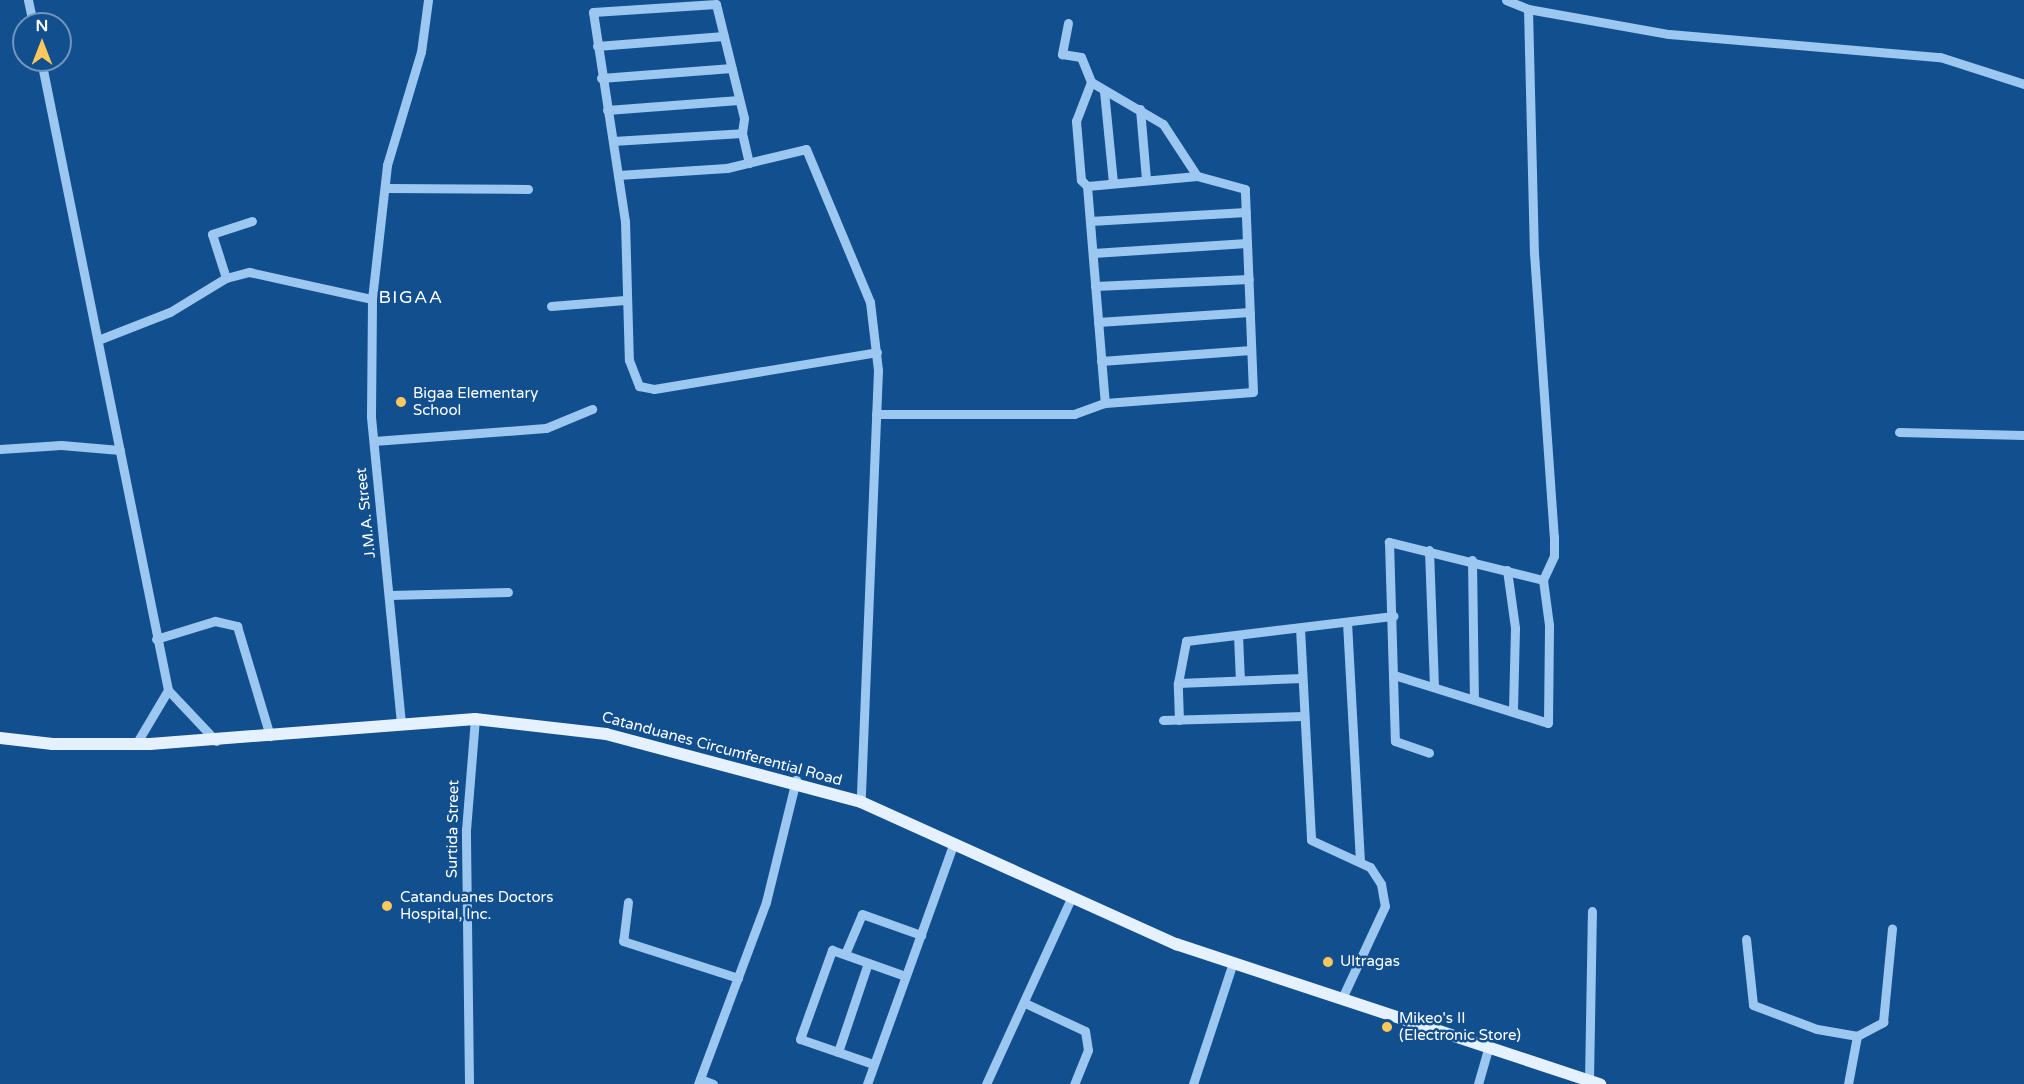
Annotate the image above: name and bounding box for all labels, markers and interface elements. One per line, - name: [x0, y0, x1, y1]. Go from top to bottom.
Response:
- north arrow: [12, 12, 72, 72]
- text: N: [36, 16, 48, 36]
- district label: BIGAA: [378, 286, 444, 308]
- place label: Bigaa Elementary School: [413, 384, 538, 419]
- marker: Bigaa Elementary School: [394, 395, 408, 409]
- street label: J.M.A. Street: [352, 467, 380, 559]
- street label: Catanduanes Circumferential Road: [600, 708, 844, 790]
- street label: Surtida Street: [443, 780, 463, 878]
- place label: Catanduanes Doctors Hospital, Inc.: [400, 888, 554, 923]
- marker: Catanduanes Doctors Hospital, Inc.: [378, 897, 396, 915]
- place label: Ultragas: [1340, 953, 1400, 971]
- marker: Ultragas: [1321, 955, 1335, 969]
- place label: Mikeo's II (Electronic Store): [1399, 1009, 1521, 1044]
- marker: Mikeo's II (Electronic Store): [1380, 1020, 1394, 1034]

